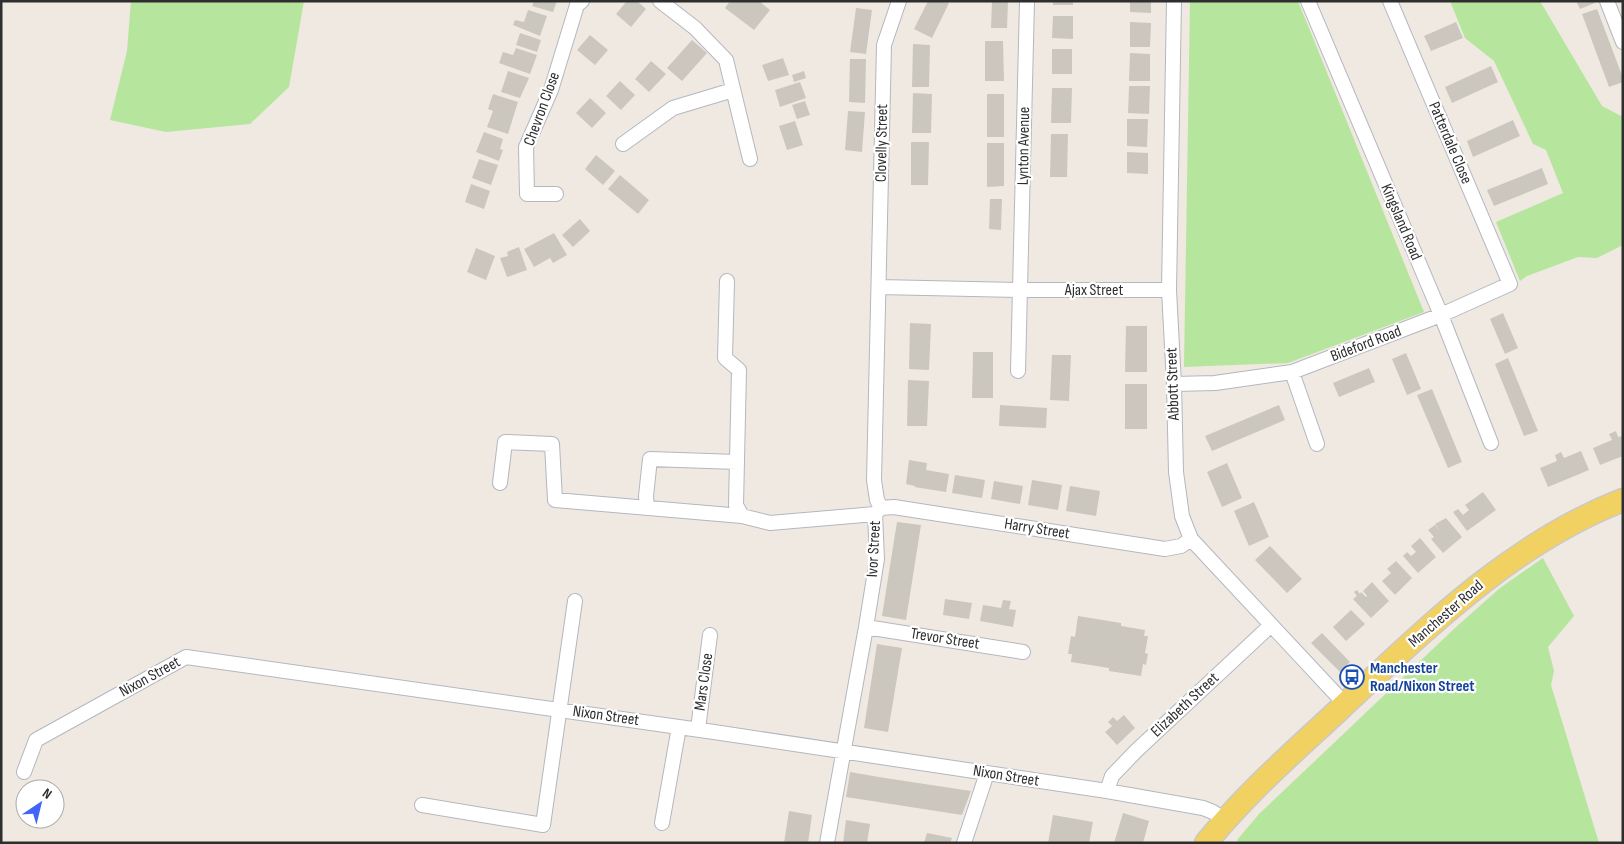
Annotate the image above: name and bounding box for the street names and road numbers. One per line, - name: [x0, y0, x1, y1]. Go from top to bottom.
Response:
- street label: Chevron Close: [520, 70, 564, 148]
- street label: Patterdale Close: [1424, 99, 1476, 187]
- street label: Clovelly Street: [872, 104, 892, 182]
- street label: Lynton Avenue: [1014, 107, 1034, 185]
- street label: Kingsland Road: [1376, 181, 1426, 263]
- street label: Ajax Street: [1064, 281, 1123, 300]
- street label: Bideford Road: [1328, 322, 1404, 366]
- street label: Abbott Street: [1162, 347, 1184, 422]
- street label: Harry Street: [1003, 514, 1071, 544]
- street label: Ivor Street: [863, 520, 885, 578]
- street label: Manchester Road: [1405, 576, 1487, 652]
- street label: Trevor Street: [909, 624, 981, 654]
- street label: Nixon Street: [116, 652, 184, 701]
- street label: Mars Close: [691, 652, 717, 712]
- street label: Elizabeth Street: [1147, 669, 1223, 741]
- street label: Nixon Street: [572, 702, 640, 730]
- street label: Nixon Street: [972, 761, 1041, 791]

